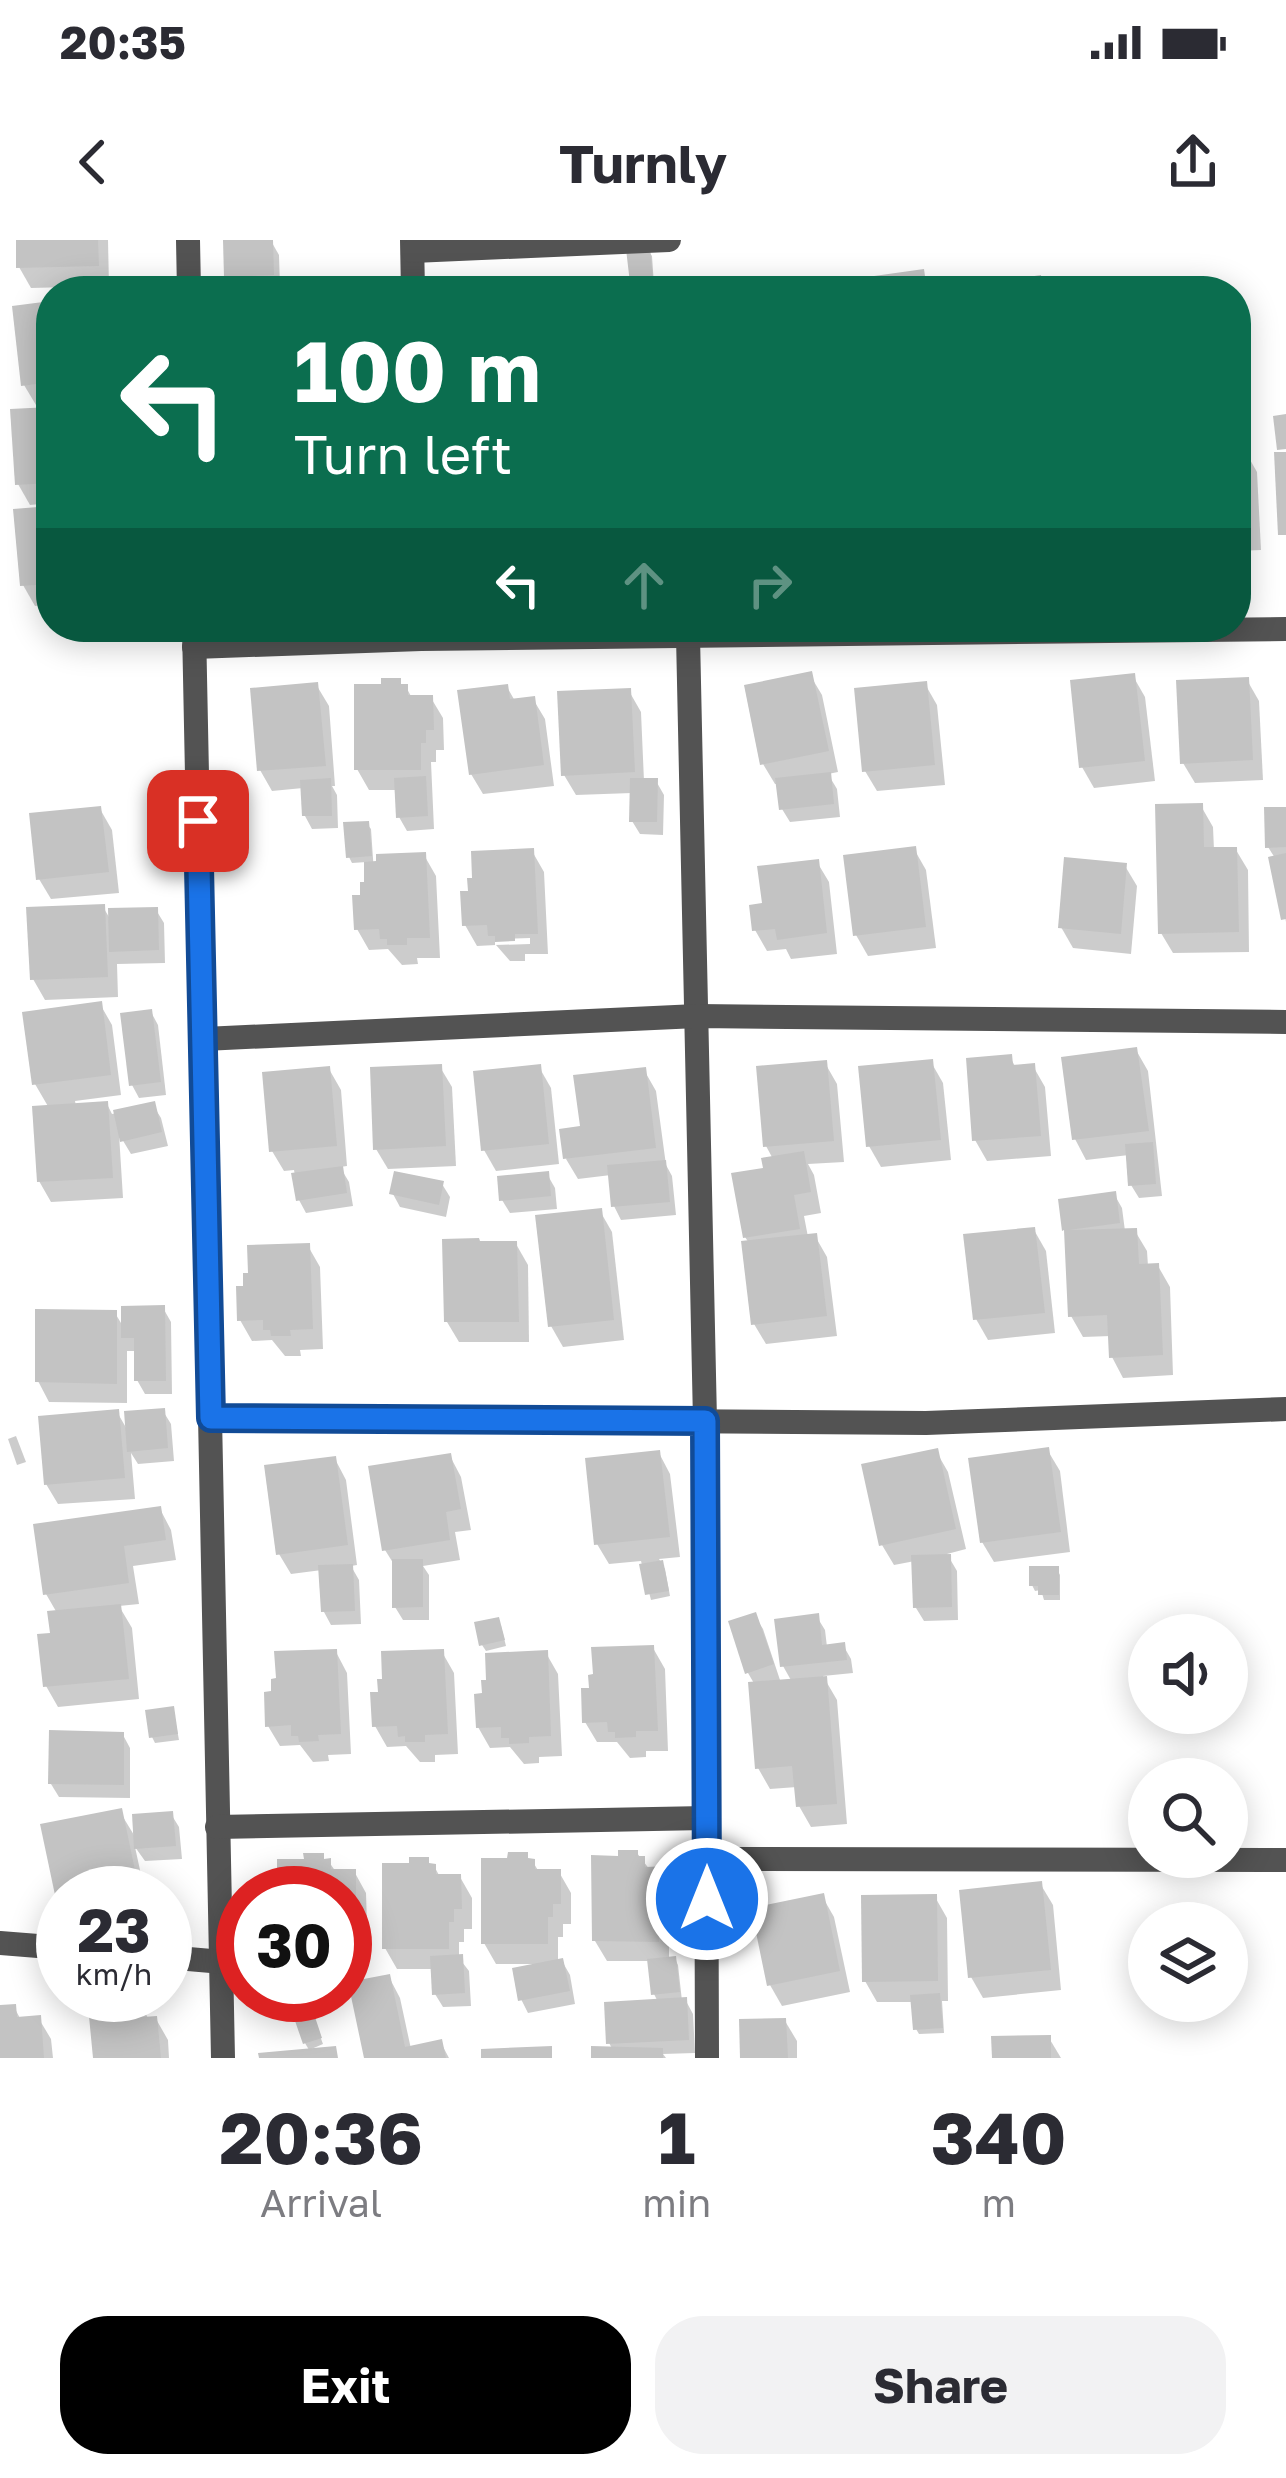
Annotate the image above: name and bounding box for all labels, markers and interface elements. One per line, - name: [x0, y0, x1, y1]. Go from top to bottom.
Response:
- text: 20:35: [60, 15, 186, 69]
- icon: back: [60, 129, 126, 195]
- icon: share: [1160, 129, 1226, 195]
- text: Turnly: [559, 130, 727, 195]
- text: 100 m: [294, 320, 541, 420]
- icon: left: [96, 324, 252, 480]
- text: Turn left: [294, 421, 512, 486]
- icon: left: [485, 552, 551, 618]
- icon: ahead: [611, 552, 677, 618]
- icon: right: [737, 552, 803, 618]
- pin: [147, 770, 249, 872]
- icon: arrive: [165, 788, 231, 854]
- map controls: [1128, 1614, 1248, 2022]
- button: sound: [1128, 1614, 1248, 1734]
- button: search: [1128, 1758, 1248, 1878]
- position arrow: [644, 1836, 770, 1962]
- speed limit sign: 30: [216, 1866, 372, 2022]
- text: 23: [77, 1893, 151, 1965]
- button: layers: [1128, 1902, 1248, 2022]
- text: km/h: [76, 1956, 152, 1992]
- text: 20:36: [219, 2093, 423, 2180]
- text: 1: [658, 2093, 695, 2180]
- text: 340: [931, 2093, 1067, 2180]
- text: Arrival: [260, 2179, 382, 2226]
- text: min: [642, 2179, 711, 2226]
- text: m: [981, 2179, 1016, 2226]
- button: Exit: [60, 2316, 631, 2454]
- button: Share: [655, 2316, 1226, 2454]

